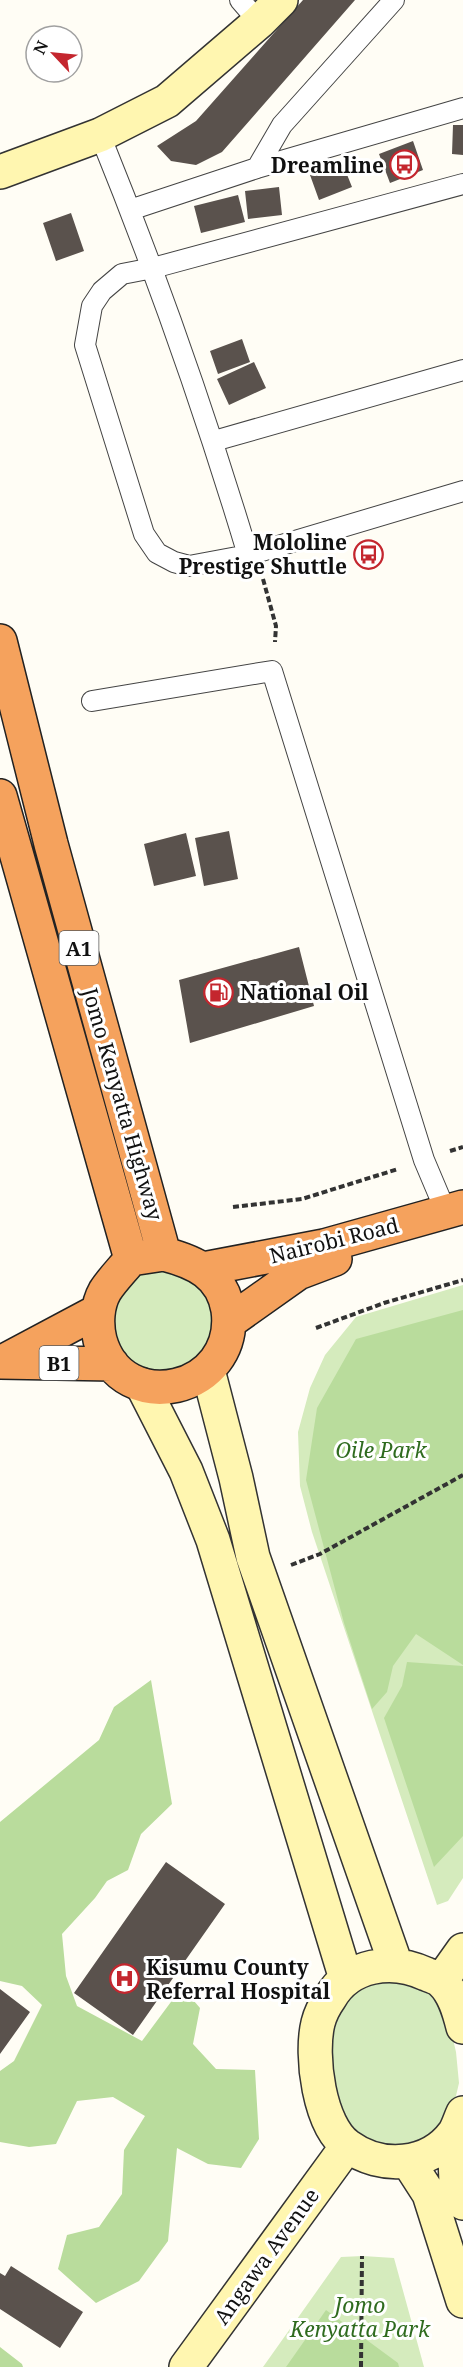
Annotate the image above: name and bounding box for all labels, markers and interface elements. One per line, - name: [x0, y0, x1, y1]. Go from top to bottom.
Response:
- north arrow: [24, 24, 84, 84]
- text: N: [28, 37, 53, 58]
- bus stop icon: Dreamline: [389, 149, 421, 181]
- place label: Dreamline: [271, 151, 384, 179]
- place label: Mololine Prestige Shuttle: [179, 528, 347, 580]
- bus stop icon: Mololine Prestige Shuttle: [352, 538, 384, 570]
- road number: A1: [60, 931, 98, 965]
- fuel station icon: National Oil: [203, 976, 235, 1008]
- place label: National Oil: [240, 978, 369, 1006]
- street label: Jomo Kenyatta Highway: [76, 983, 170, 1224]
- street label: Nairobi Road: [266, 1210, 402, 1270]
- road number: B1: [40, 1346, 78, 1380]
- park label: Oile Park: [335, 1436, 428, 1464]
- place label: Kisumu County Referral Hospital: [146, 1953, 331, 2005]
- hospital icon: Kisumu County Referral Hospital: [109, 1963, 141, 1995]
- street label: Angawa Avenue: [207, 2182, 325, 2330]
- park label: Jomo Kenyatta Park: [289, 2291, 431, 2343]

